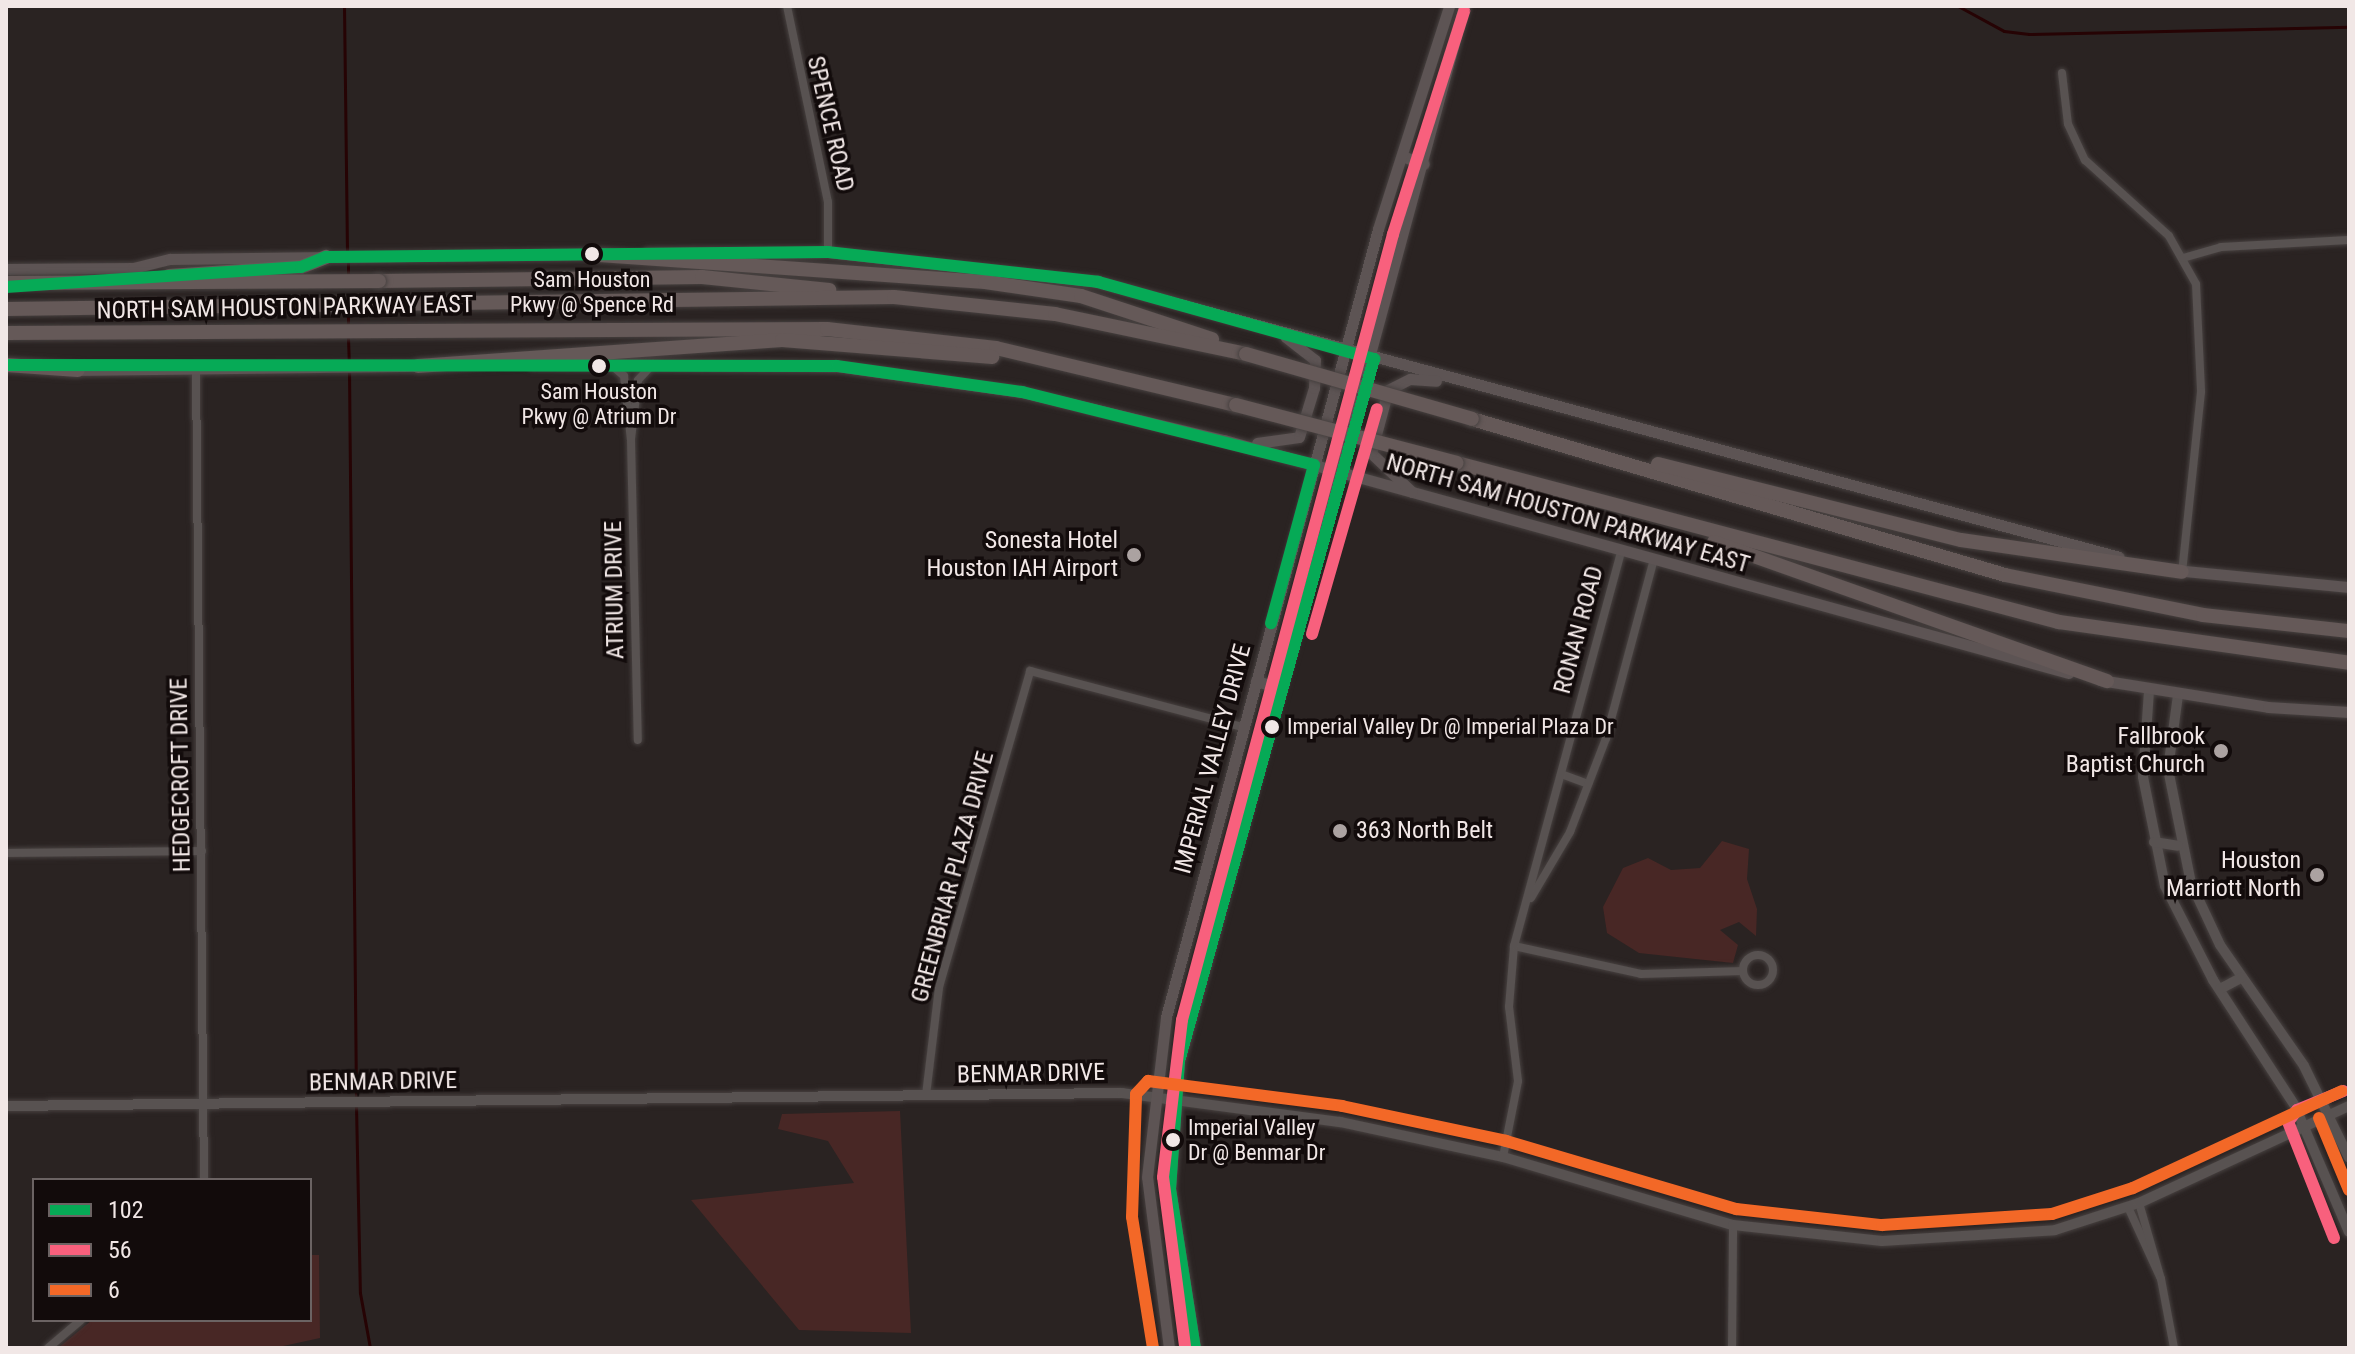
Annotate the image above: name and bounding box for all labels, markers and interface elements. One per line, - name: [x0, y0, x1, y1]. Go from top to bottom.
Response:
- street label: SPENCE ROAD: [800, 54, 860, 194]
- marker: Sam Houston Pkwy @ Spence Rd: [584, 246, 600, 262]
- place label: Sam Houston Pkwy @ Spence Rd: [510, 266, 674, 318]
- street label: NORTH SAM HOUSTON PARKWAY EAST: [96, 290, 474, 326]
- marker: Sam Houston Pkwy @ Atrium Dr: [591, 358, 607, 374]
- place label: Sam Houston Pkwy @ Atrium Dr: [522, 378, 676, 430]
- street label: NORTH SAM HOUSTON PARKWAY EAST: [1383, 448, 1753, 580]
- street label: ATRIUM DRIVE: [599, 521, 631, 659]
- place label: Sonesta Hotel Houston IAH Airport: [926, 527, 1118, 583]
- marker: Sonesta Hotel Houston IAH Airport: [1125, 546, 1143, 564]
- street label: RONAN ROAD: [1548, 563, 1610, 697]
- street label: IMPERIAL VALLEY DRIVE: [1169, 641, 1257, 877]
- street label: HEDGECROFT DRIVE: [165, 677, 197, 873]
- place label: Imperial Valley Dr @ Imperial Plaza Dr: [1287, 714, 1614, 740]
- marker: Imperial Valley Dr @ Imperial Plaza Dr: [1264, 719, 1280, 735]
- place label: Fallbrook Baptist Church: [2066, 723, 2205, 779]
- marker: Fallbrook Baptist Church: [2212, 742, 2230, 760]
- street label: GREENBRIAR PLAZA DRIVE: [906, 748, 1000, 1006]
- place label: 363 North Belt: [1356, 817, 1493, 845]
- marker: 363 North Belt: [1331, 822, 1349, 840]
- place label: Houston Marriott North: [2166, 847, 2301, 903]
- marker: Houston Marriott North: [2308, 866, 2326, 884]
- street label: BENMAR DRIVE: [957, 1058, 1105, 1090]
- street label: BENMAR DRIVE: [309, 1066, 457, 1098]
- place label: Imperial Valley Dr @ Benmar Dr: [1188, 1114, 1325, 1166]
- marker: Imperial Valley Dr @ Benmar Dr: [1165, 1132, 1181, 1148]
- legend: [32, 1178, 312, 1322]
- text: 102: [108, 1196, 144, 1224]
- text: 56: [108, 1236, 132, 1264]
- text: 6: [108, 1276, 120, 1304]

